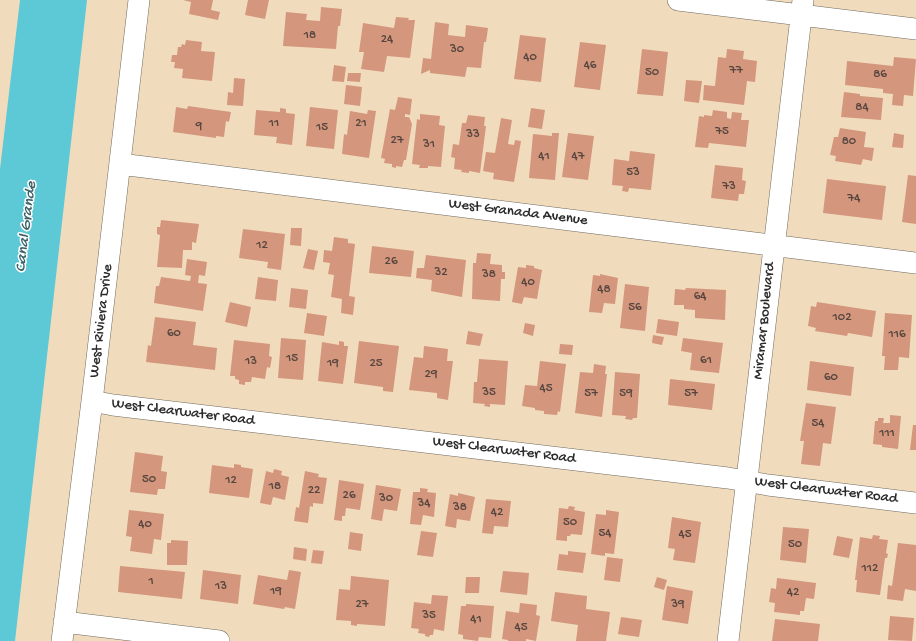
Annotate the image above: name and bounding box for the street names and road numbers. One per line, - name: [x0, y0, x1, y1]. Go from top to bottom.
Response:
- street label: West Granada Avenue: [447, 196, 589, 230]
- street label: Miramar Boulevard: [750, 262, 780, 380]
- street label: West Riviera Drive: [86, 263, 118, 379]
- street label: West Clearwater Road: [110, 395, 256, 431]
- street label: West Clearwater Road: [431, 433, 577, 469]
- street label: West Clearwater Road: [753, 473, 899, 509]

